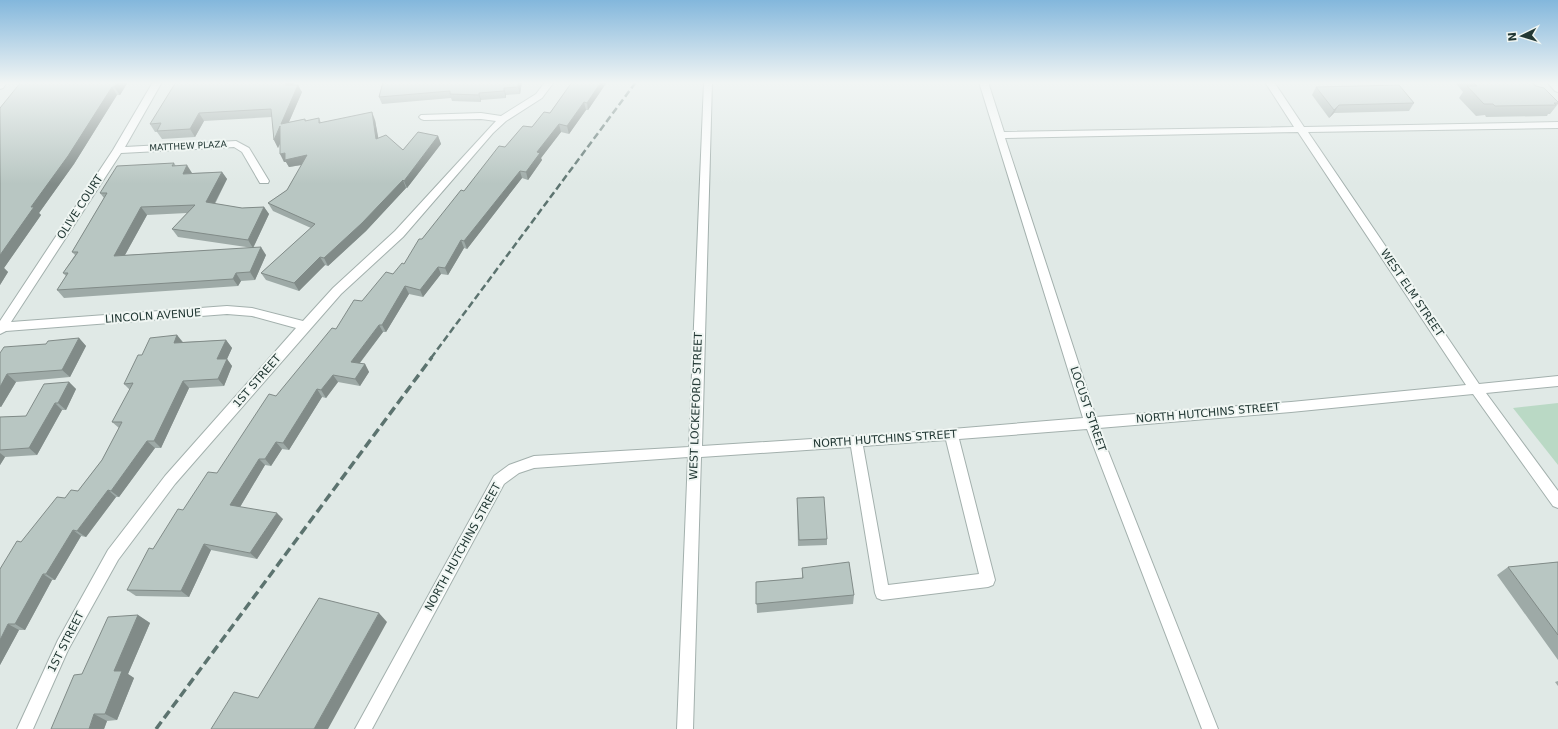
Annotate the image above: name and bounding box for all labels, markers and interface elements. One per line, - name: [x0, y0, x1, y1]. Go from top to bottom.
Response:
- north arrow: [1502, 16, 1542, 56]
- text: N: [1506, 32, 1519, 42]
- street label: MATTHEW PLAZA: [149, 139, 228, 153]
- street label: OLIVE COURT: [54, 172, 106, 242]
- street label: WEST ELM STREET: [1378, 247, 1446, 340]
- street label: LINCOLN AVENUE: [104, 306, 202, 326]
- street label: WEST LOCKEFORD STREET: [687, 332, 705, 480]
- street label: 1ST STREET: [230, 352, 284, 410]
- street label: LOCUST STREET: [1067, 365, 1109, 454]
- street label: NORTH HUTCHINS STREET: [1135, 400, 1281, 426]
- street label: NORTH HUTCHINS STREET: [812, 427, 958, 451]
- street label: NORTH HUTCHINS STREET: [422, 480, 504, 613]
- street label: 1ST STREET: [45, 609, 87, 674]

